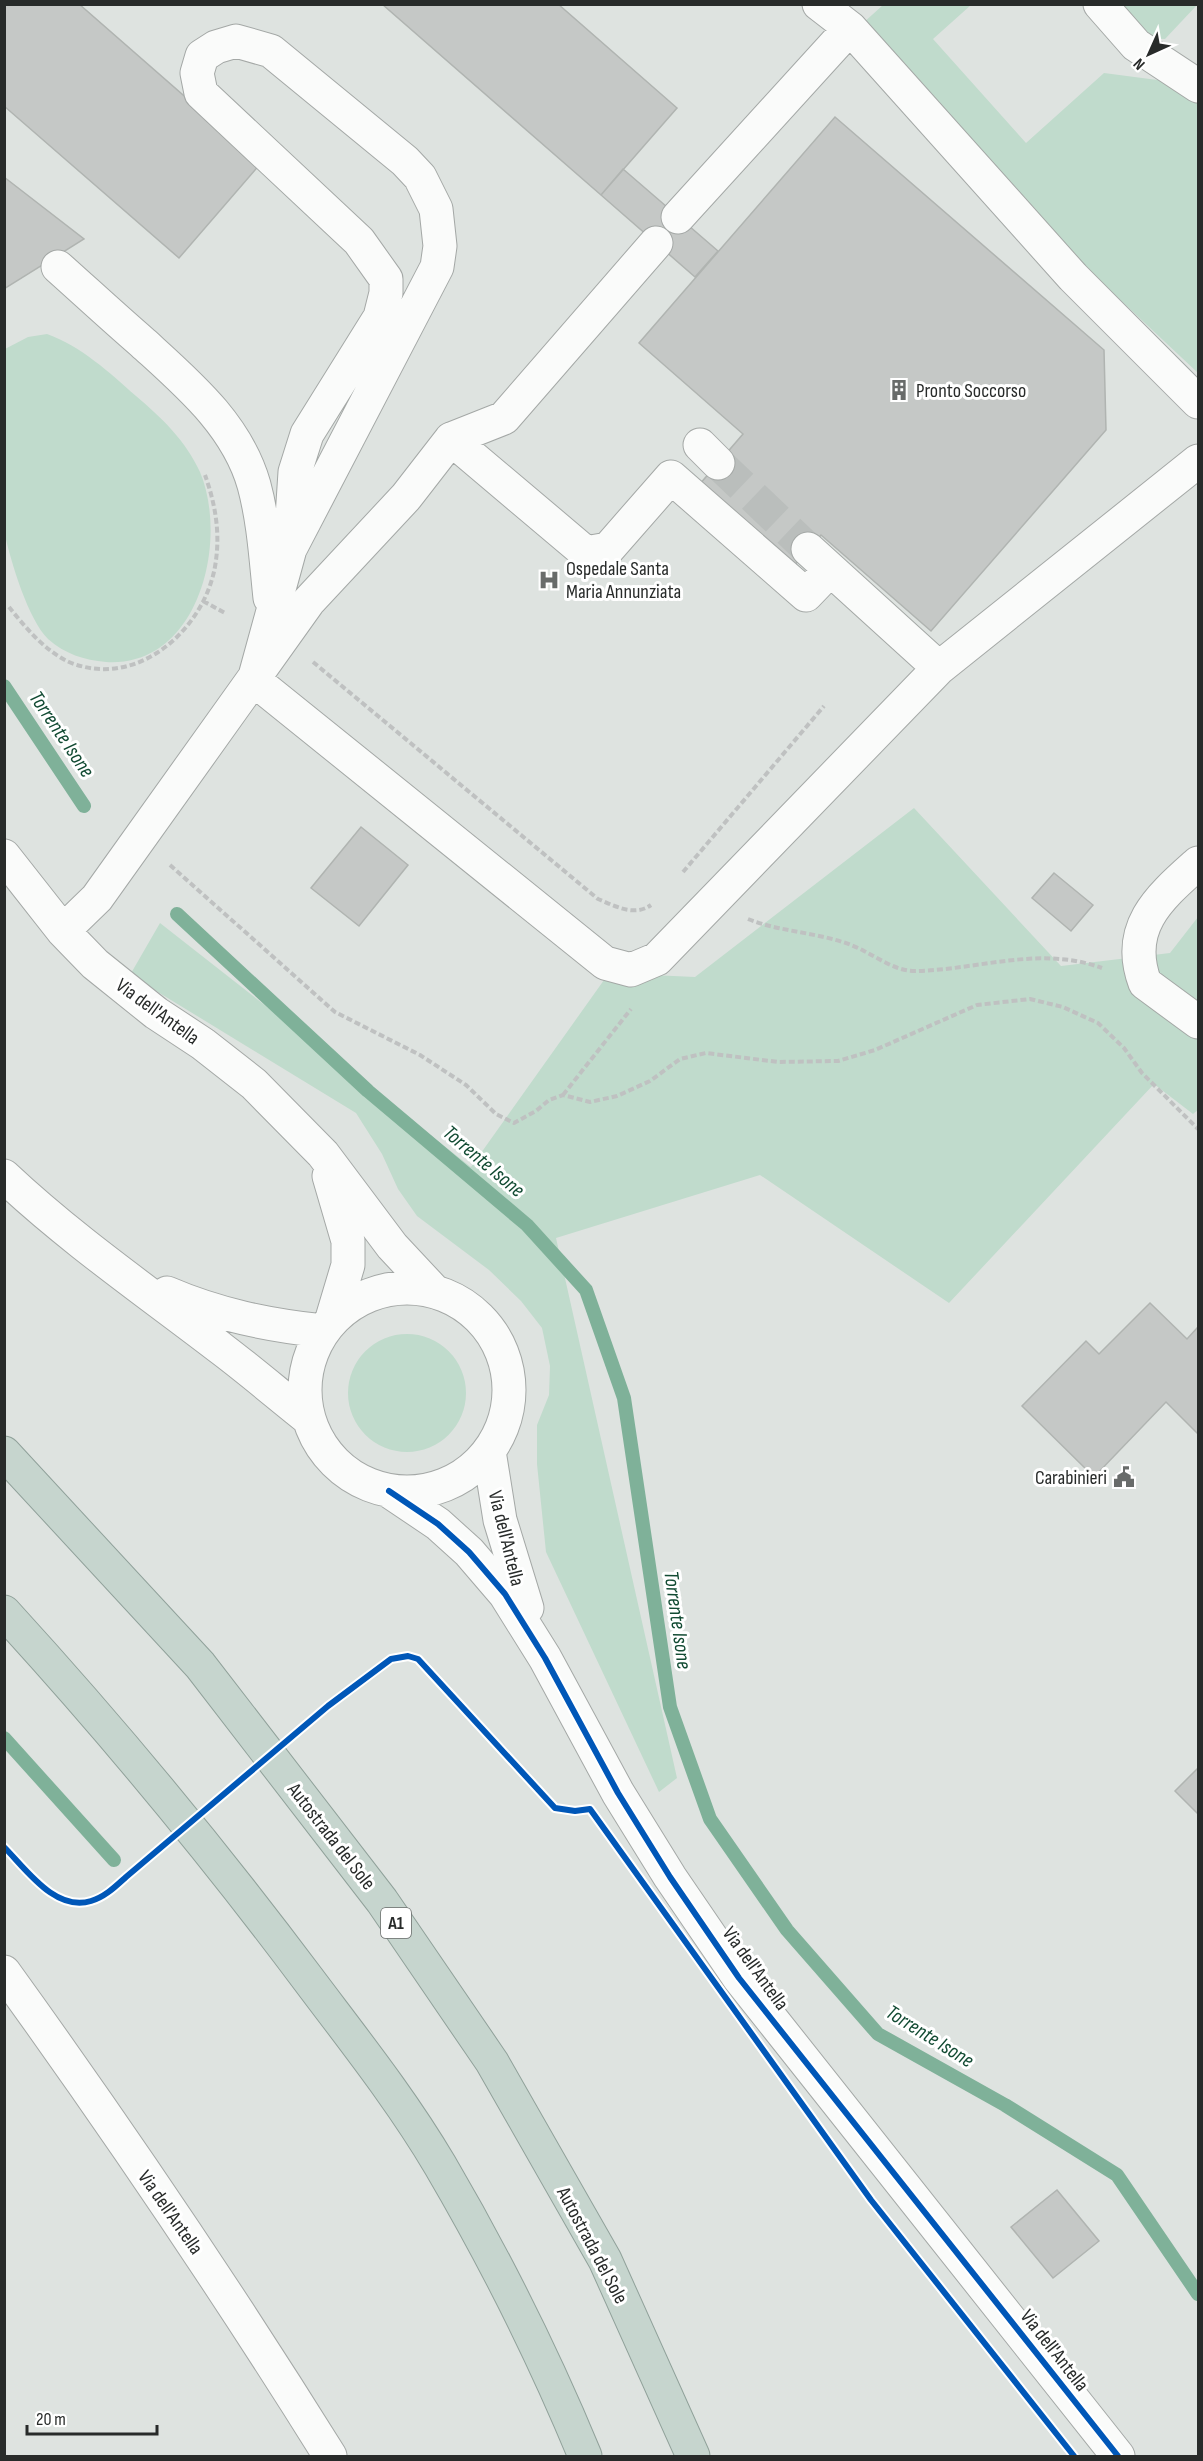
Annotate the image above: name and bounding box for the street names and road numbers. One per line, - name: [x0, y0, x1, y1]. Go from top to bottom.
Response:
- street label: Via dell'Antella: [111, 973, 204, 1050]
- street label: Via dell'Antella: [483, 1488, 529, 1588]
- street label: Autostrada del Sole: [282, 1778, 380, 1895]
- road number: A1: [381, 1908, 411, 1938]
- street label: Via dell'Antella: [717, 1922, 794, 2015]
- street label: Via dell'Antella: [132, 2166, 208, 2259]
- street label: Autostrada del Sole: [551, 2182, 633, 2308]
- street label: Via dell'Antella: [1015, 2305, 1094, 2396]

